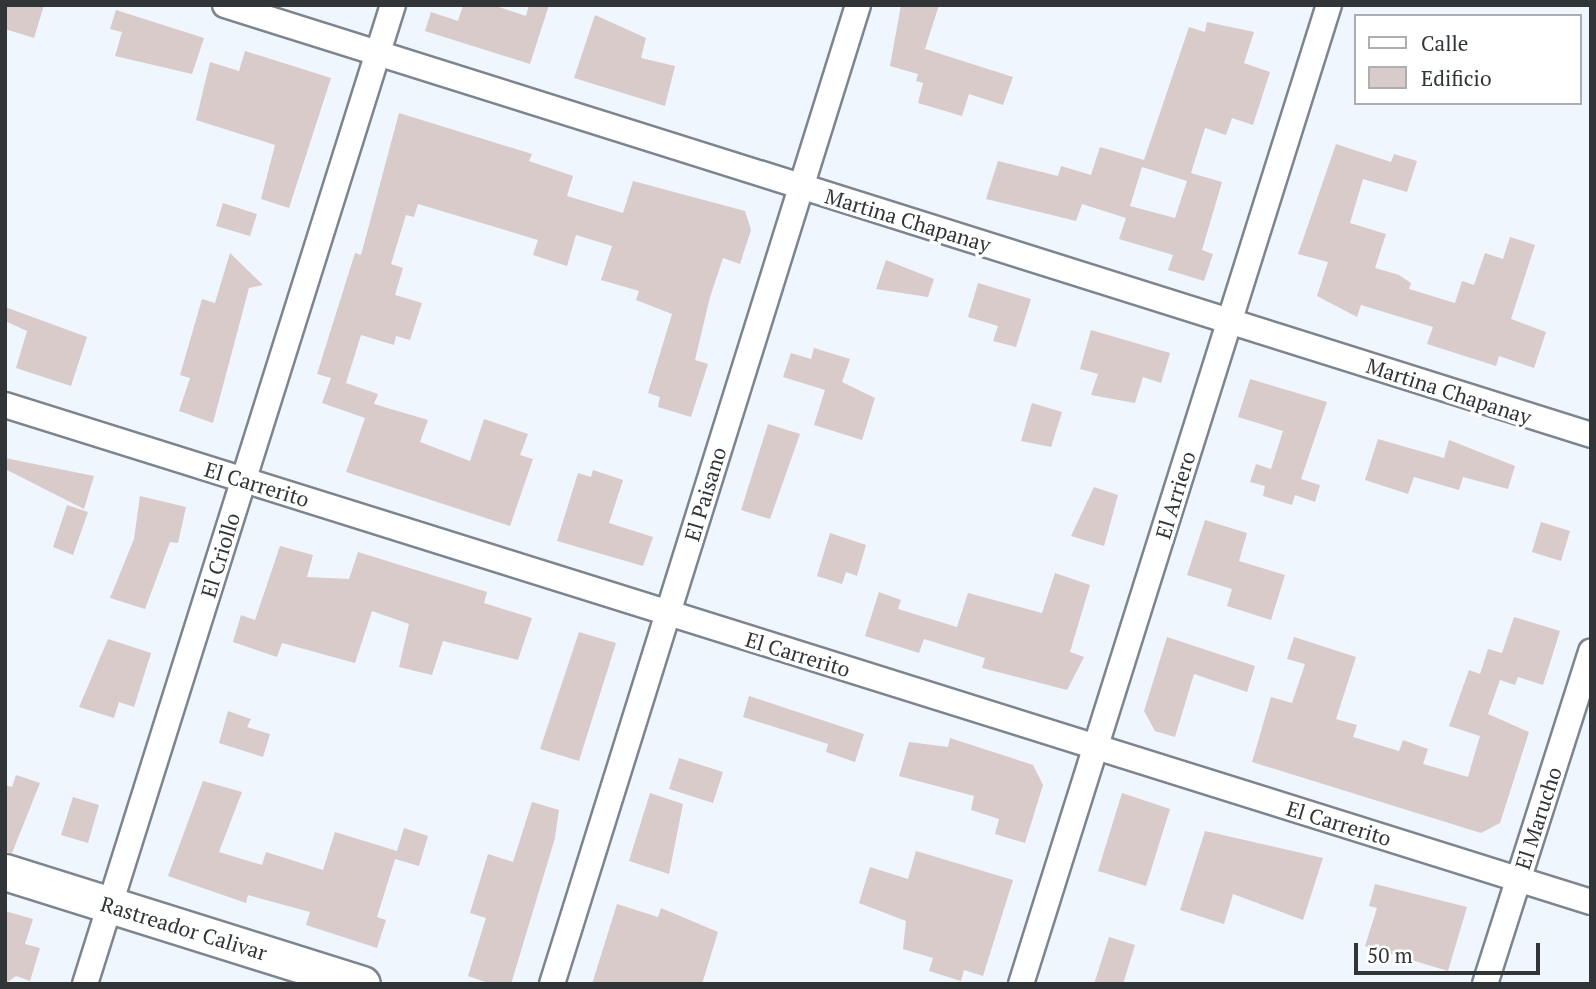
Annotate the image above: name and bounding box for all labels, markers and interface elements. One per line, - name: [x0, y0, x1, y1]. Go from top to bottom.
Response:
- legend: [1354, 14, 1582, 105]
- text: Calle: [1421, 29, 1468, 57]
- text: Edificio: [1421, 64, 1492, 92]
- street label: Martina Chapanay: [822, 183, 994, 257]
- street label: Martina Chapanay: [1363, 352, 1535, 430]
- street label: El Paisano: [679, 444, 731, 544]
- street label: El Arriero: [1150, 448, 1200, 542]
- street label: El Carrerito: [202, 456, 312, 512]
- street label: El Criollo: [195, 510, 245, 600]
- street label: El Carrerito: [743, 626, 853, 682]
- street label: El Marucho: [1510, 764, 1566, 872]
- street label: El Carrerito: [1284, 795, 1394, 851]
- street label: Rastreador Calivar: [98, 891, 270, 965]
- scale bar: [1358, 930, 1544, 974]
- text: 50 m: [1367, 941, 1413, 969]

